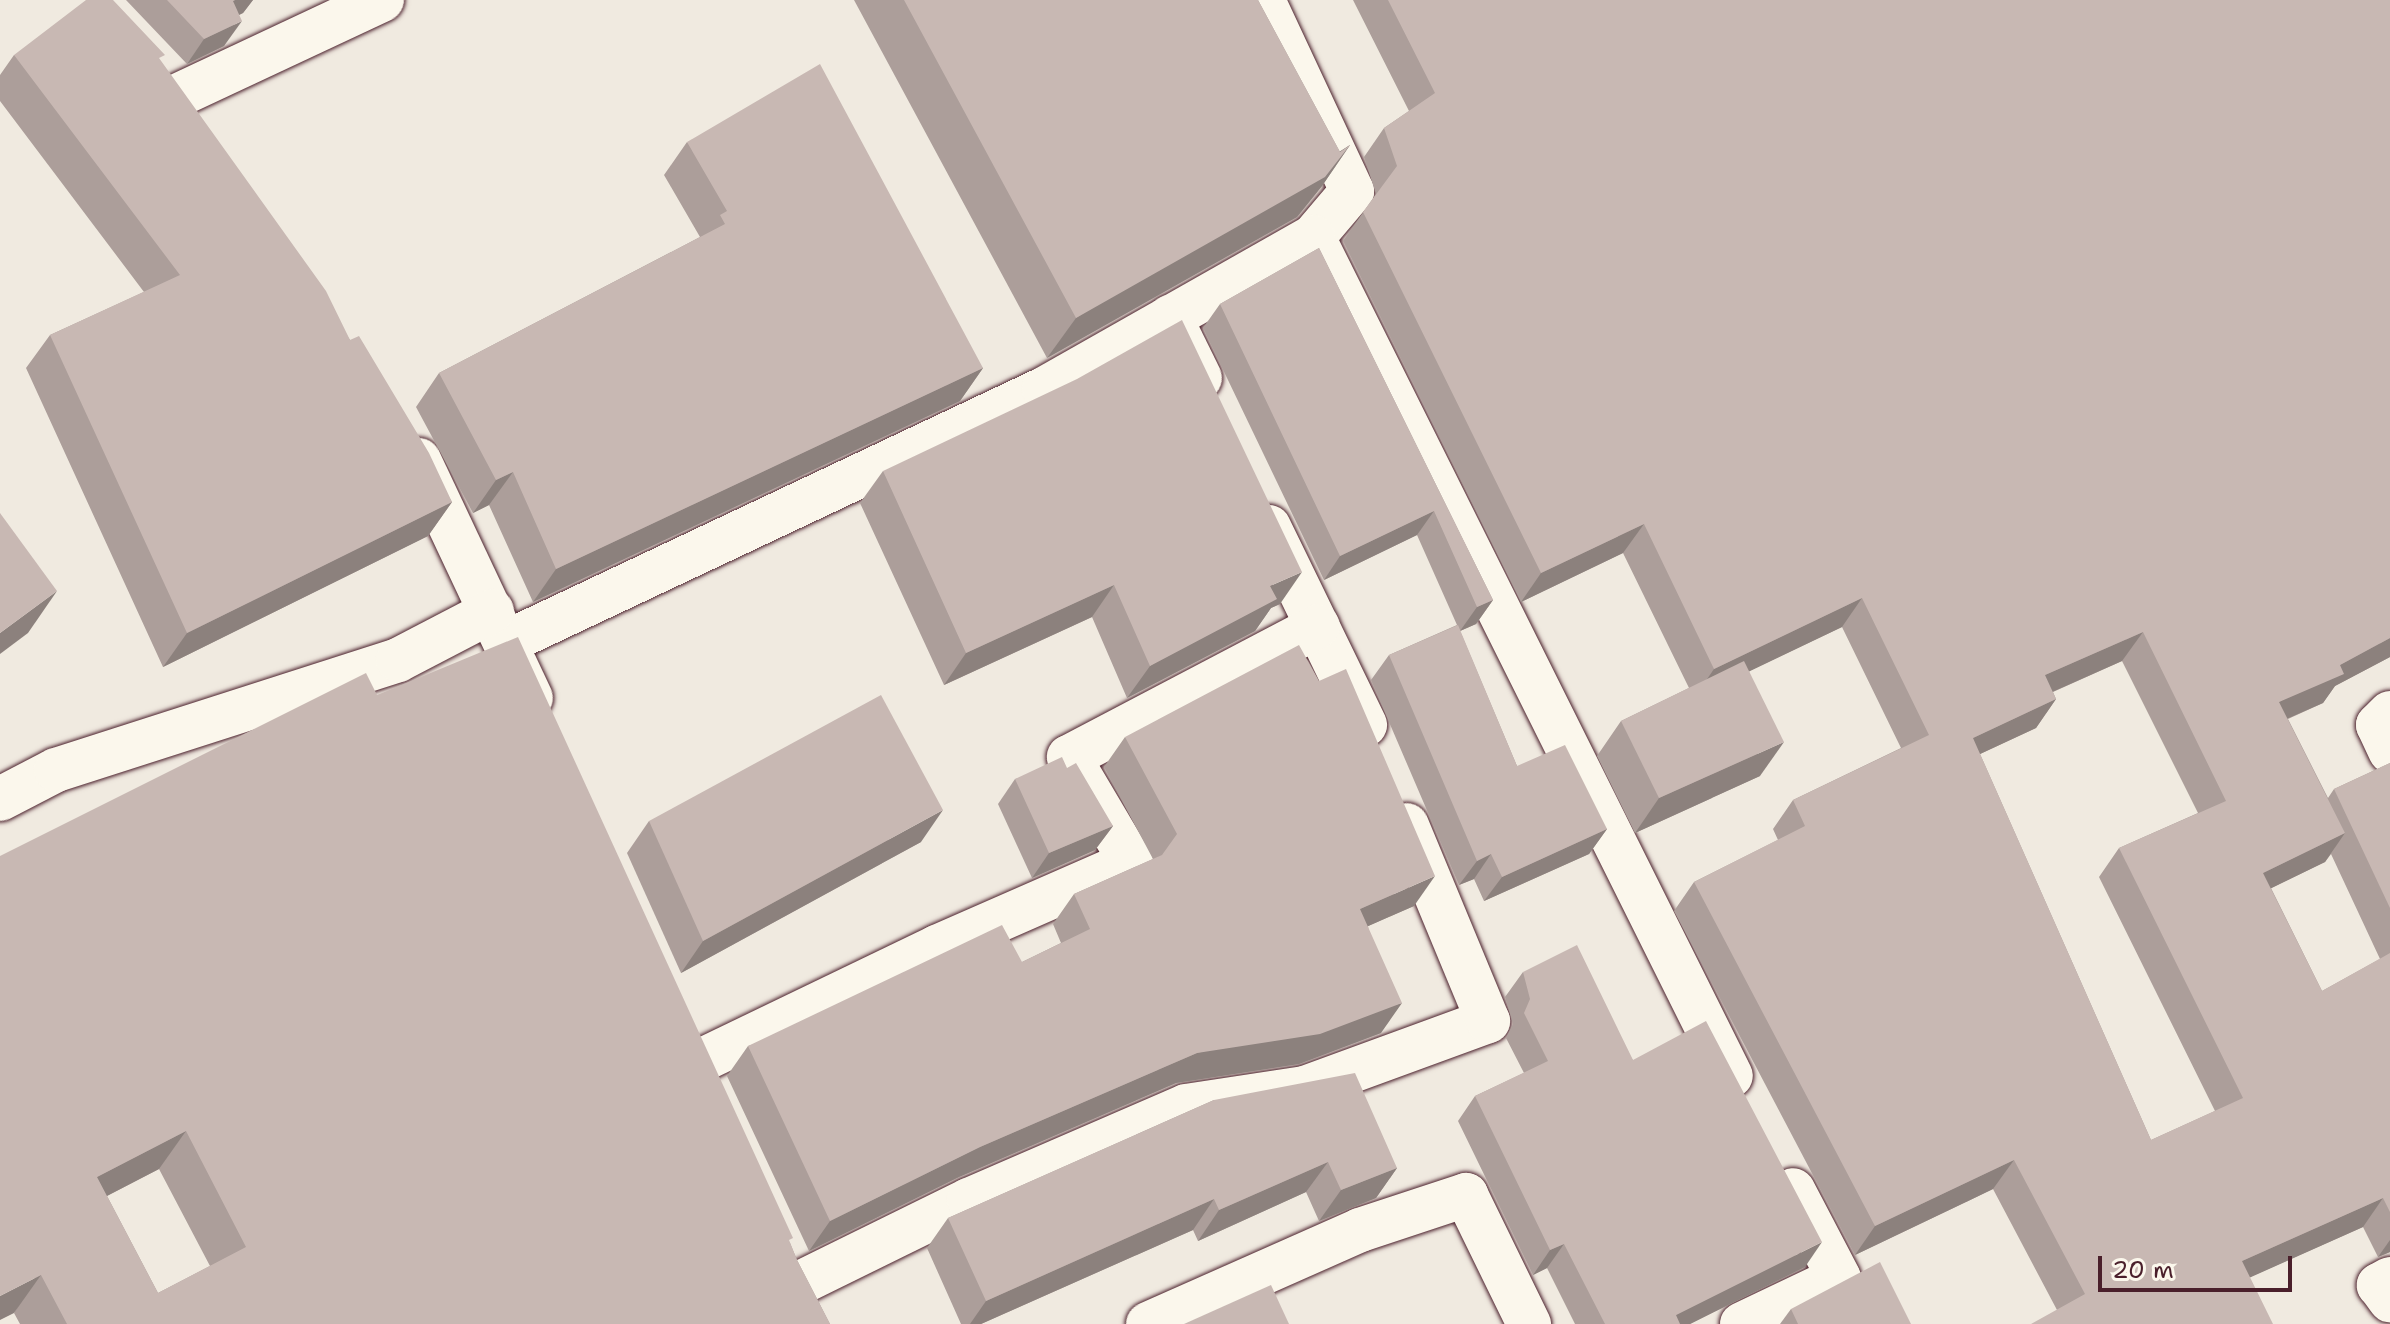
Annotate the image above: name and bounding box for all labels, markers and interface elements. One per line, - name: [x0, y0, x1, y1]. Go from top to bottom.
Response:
- scale bar: [2102, 1240, 2296, 1290]
- text: 20 m: [2112, 1254, 2174, 1286]

